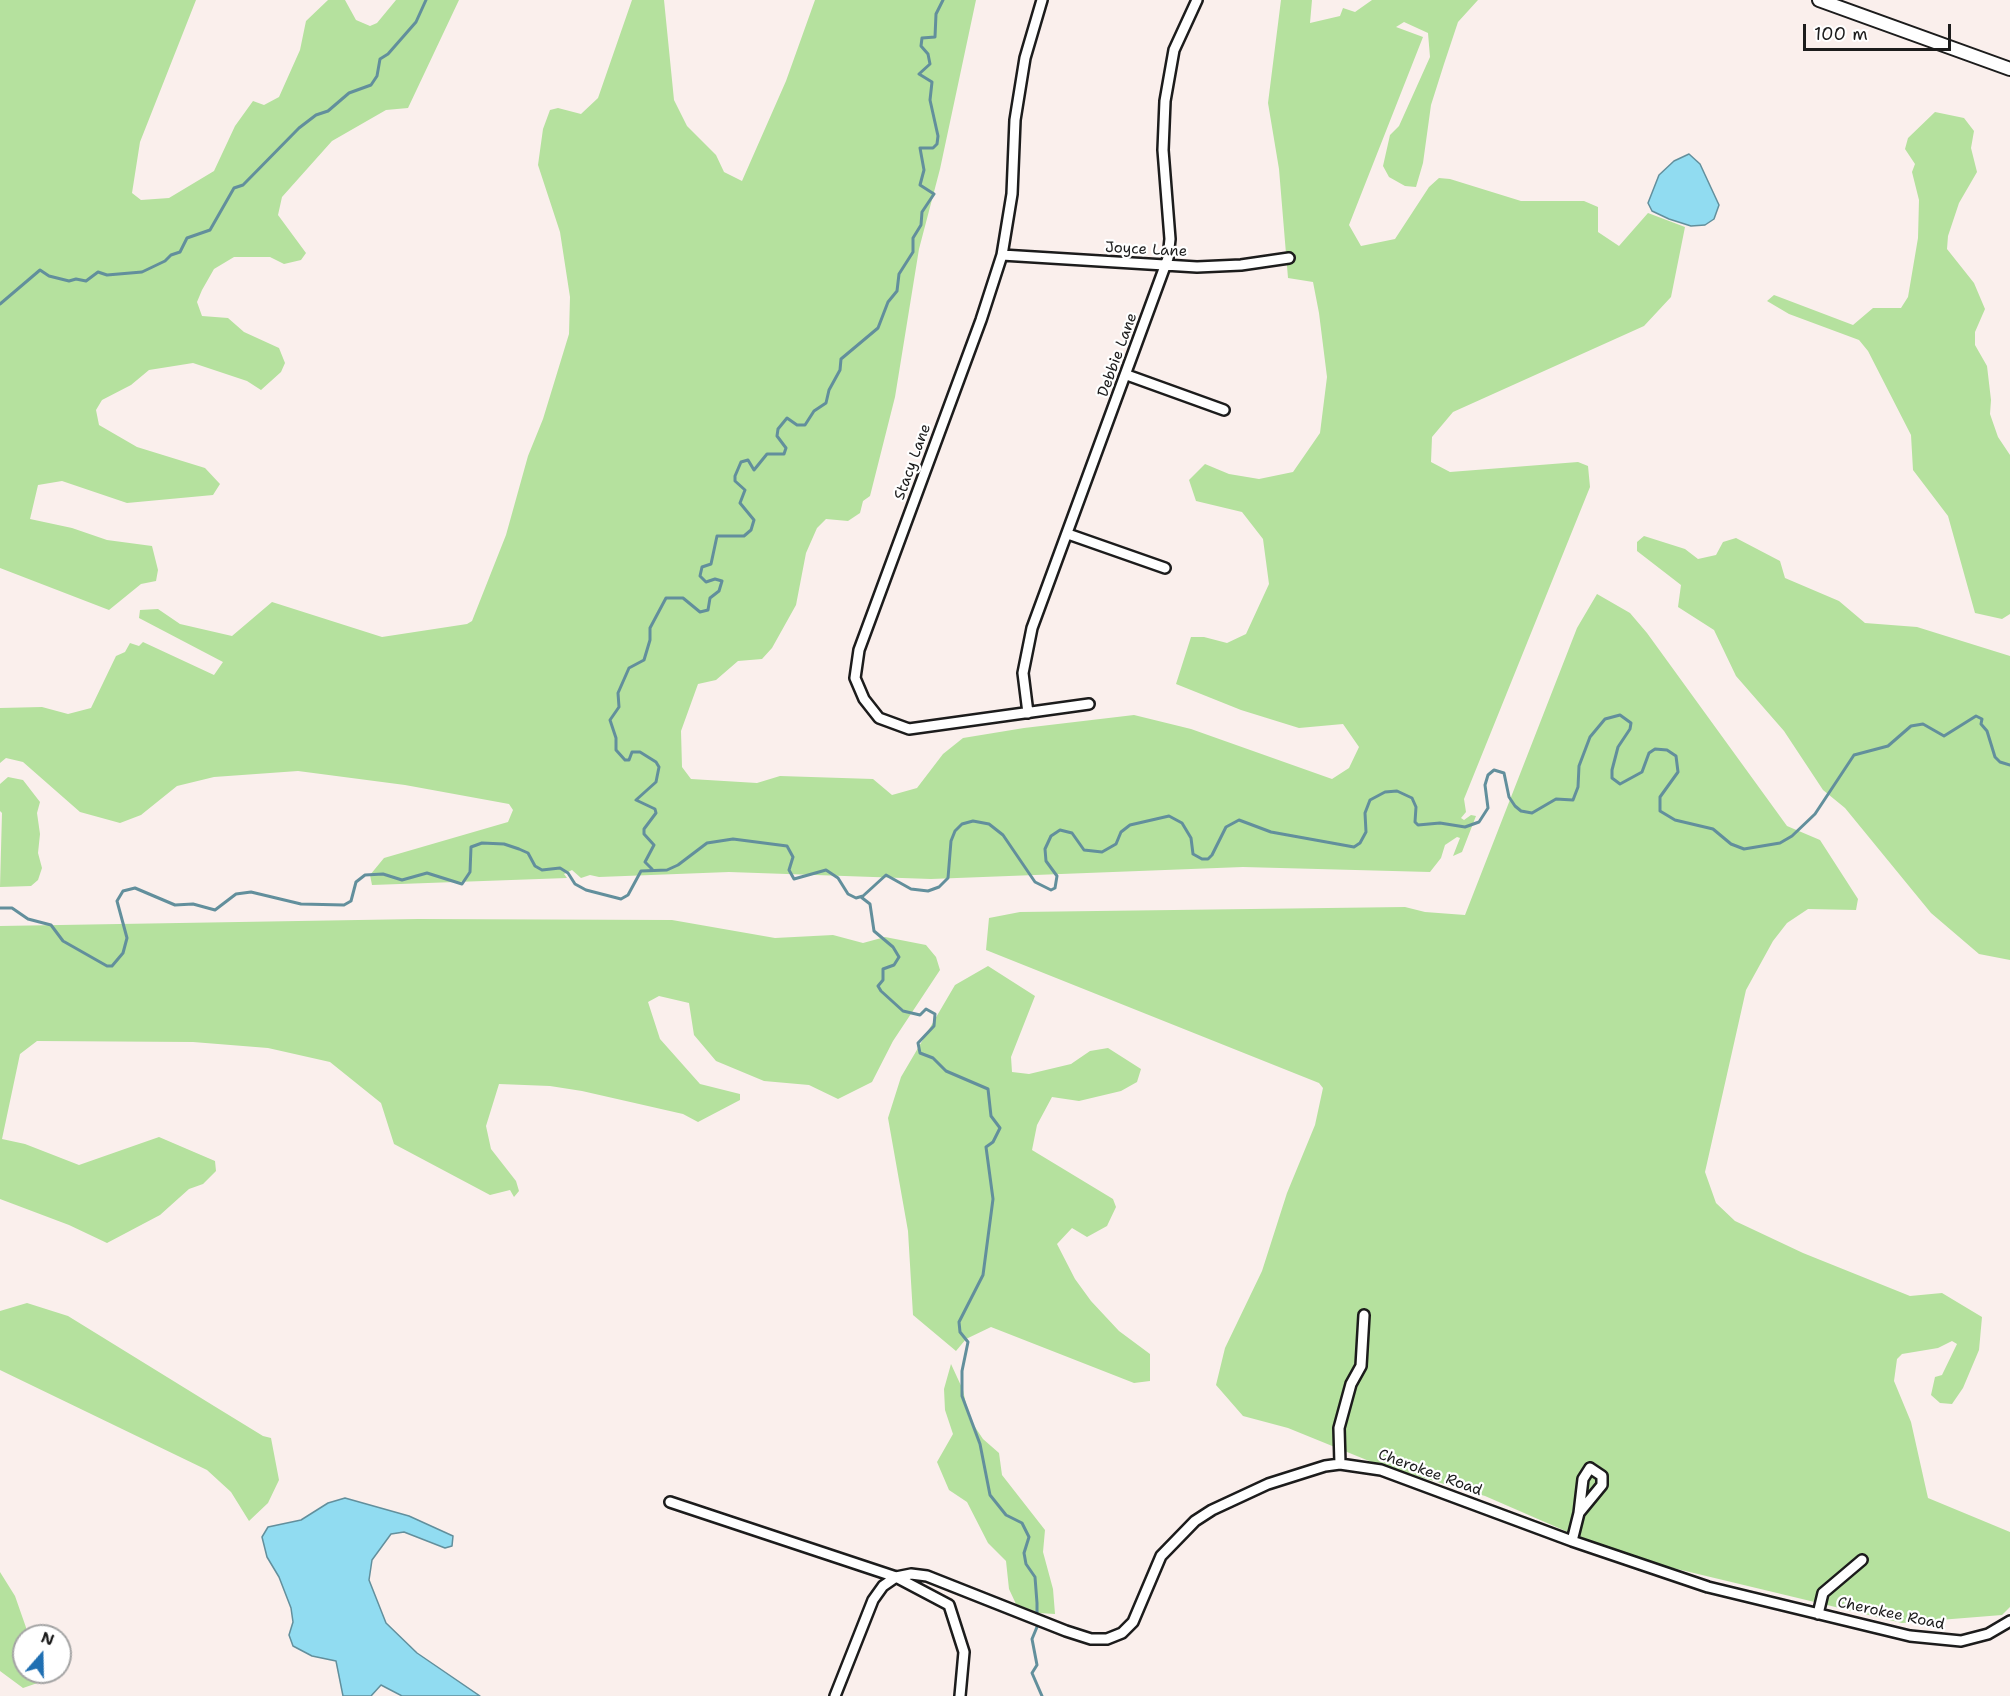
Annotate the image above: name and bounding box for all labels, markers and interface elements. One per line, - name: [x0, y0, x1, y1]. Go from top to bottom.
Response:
- scale bar: [1806, 12, 1954, 50]
- text: 100 m: [1814, 22, 1868, 46]
- street label: Joyce Lane: [1104, 239, 1188, 261]
- street label: Debbie Lane: [1094, 311, 1142, 399]
- street label: Stacy Lane: [891, 422, 935, 502]
- street label: Cherokee Road: [1376, 1446, 1484, 1500]
- street label: Cherokee Road: [1836, 1594, 1946, 1634]
- north arrow: [12, 1624, 72, 1684]
- text: N: [38, 1626, 57, 1651]

